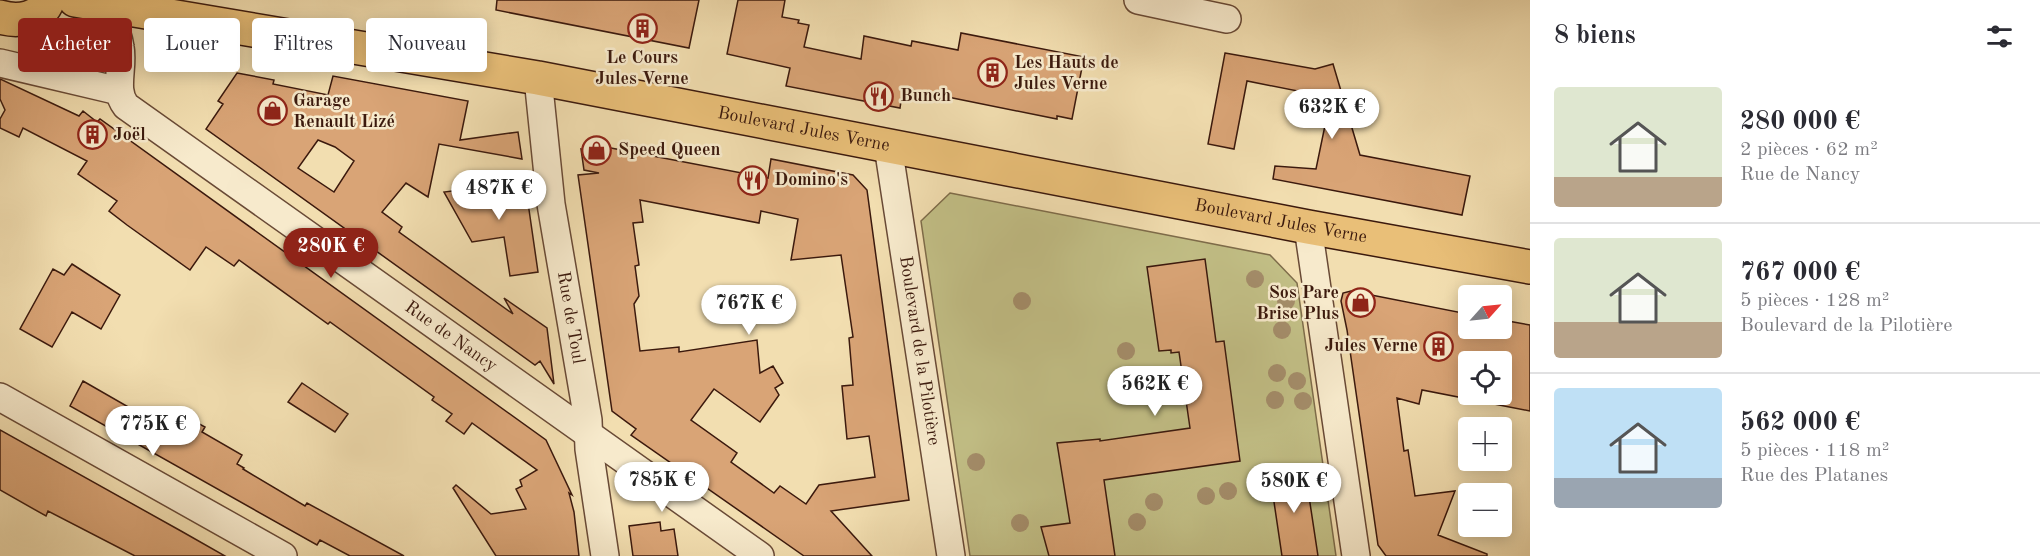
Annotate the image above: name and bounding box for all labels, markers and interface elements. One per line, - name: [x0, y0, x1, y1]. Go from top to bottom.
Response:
- building icon: Le Cours Jules Verne: [626, 13, 658, 45]
- chip: Acheter: [18, 18, 132, 72]
- chip: Louer: [144, 18, 240, 72]
- chip: Filtres: [252, 18, 354, 72]
- chip: Nouveau: [366, 18, 487, 72]
- icon: filters: [1983, 20, 2016, 53]
- text: 8 biens: [1554, 23, 1636, 49]
- place label: Le Cours Jules Verne: [595, 49, 689, 88]
- place label: Les Hauts de Jules Verne: [1014, 54, 1119, 93]
- building icon: Les Hauts de Jules Verne: [977, 57, 1009, 89]
- restaurant icon: Bunch: [863, 80, 895, 112]
- place label: Bunch: [900, 87, 951, 105]
- pin: 632K €: [1283, 89, 1381, 140]
- place label: Garage Renault Lizé: [293, 92, 395, 131]
- shop icon: Garage Renault Lizé: [256, 95, 288, 127]
- text: 632K €: [1298, 98, 1366, 118]
- street label: Boulevard Jules Verne: [716, 104, 891, 155]
- text: 280 000 €: [1740, 109, 1860, 135]
- icon: home: [1602, 111, 1674, 183]
- building icon: Joël: [76, 119, 108, 151]
- place label: Joël: [113, 126, 146, 144]
- shop icon: Speed Queen: [581, 134, 613, 166]
- text: 2 pièces · 62 m²: [1740, 140, 1878, 160]
- place label: Speed Queen: [618, 141, 720, 159]
- restaurant icon: Domino's: [737, 164, 769, 196]
- text: Rue de Nancy: [1740, 165, 1860, 185]
- pin: 487K €: [450, 170, 548, 221]
- place label: Domino's: [774, 171, 848, 189]
- text: 487K €: [465, 179, 533, 199]
- street label: Boulevard Jules Verne: [1193, 196, 1368, 246]
- pin: 280K €: [282, 228, 380, 279]
- text: 280K €: [297, 237, 365, 257]
- street label: Boulevard de la Pilotière: [896, 255, 943, 447]
- text: 767 000 €: [1740, 260, 1860, 286]
- icon: home: [1602, 262, 1674, 334]
- street label: Rue de Toul: [554, 270, 587, 365]
- place label: Sos Pare Brise Plus: [1256, 284, 1339, 323]
- pin: 767K €: [700, 285, 798, 336]
- north arrow: [1458, 285, 1512, 339]
- map controls: [1458, 285, 1512, 537]
- shop icon: Sos Pare Brise Plus: [1344, 287, 1376, 319]
- text: 5 pièces · 128 m²: [1740, 291, 1889, 311]
- text: 767K €: [715, 294, 783, 314]
- street label: Rue de Nancy: [401, 298, 501, 376]
- text: Boulevard de la Pilotière: [1740, 316, 1953, 336]
- building icon: Jules Verne: [1423, 330, 1455, 362]
- place label: Jules Verne: [1325, 337, 1418, 355]
- button: locate: [1458, 351, 1512, 405]
- pin: 562K €: [1106, 366, 1204, 417]
- text: 562K €: [1121, 375, 1189, 395]
- pin: 775K €: [104, 406, 202, 457]
- text: 562 000 €: [1740, 410, 1860, 436]
- icon: home: [1602, 412, 1674, 484]
- text: 775K €: [119, 415, 187, 435]
- button: +: [1458, 417, 1512, 471]
- text: 5 pièces · 118 m²: [1740, 441, 1889, 461]
- pin: 785K €: [613, 462, 711, 513]
- pin: 580K €: [1245, 463, 1343, 514]
- text: Rue des Platanes: [1740, 466, 1888, 486]
- text: 785K €: [628, 471, 696, 491]
- text: 580K €: [1260, 472, 1328, 492]
- button: −: [1458, 483, 1512, 537]

